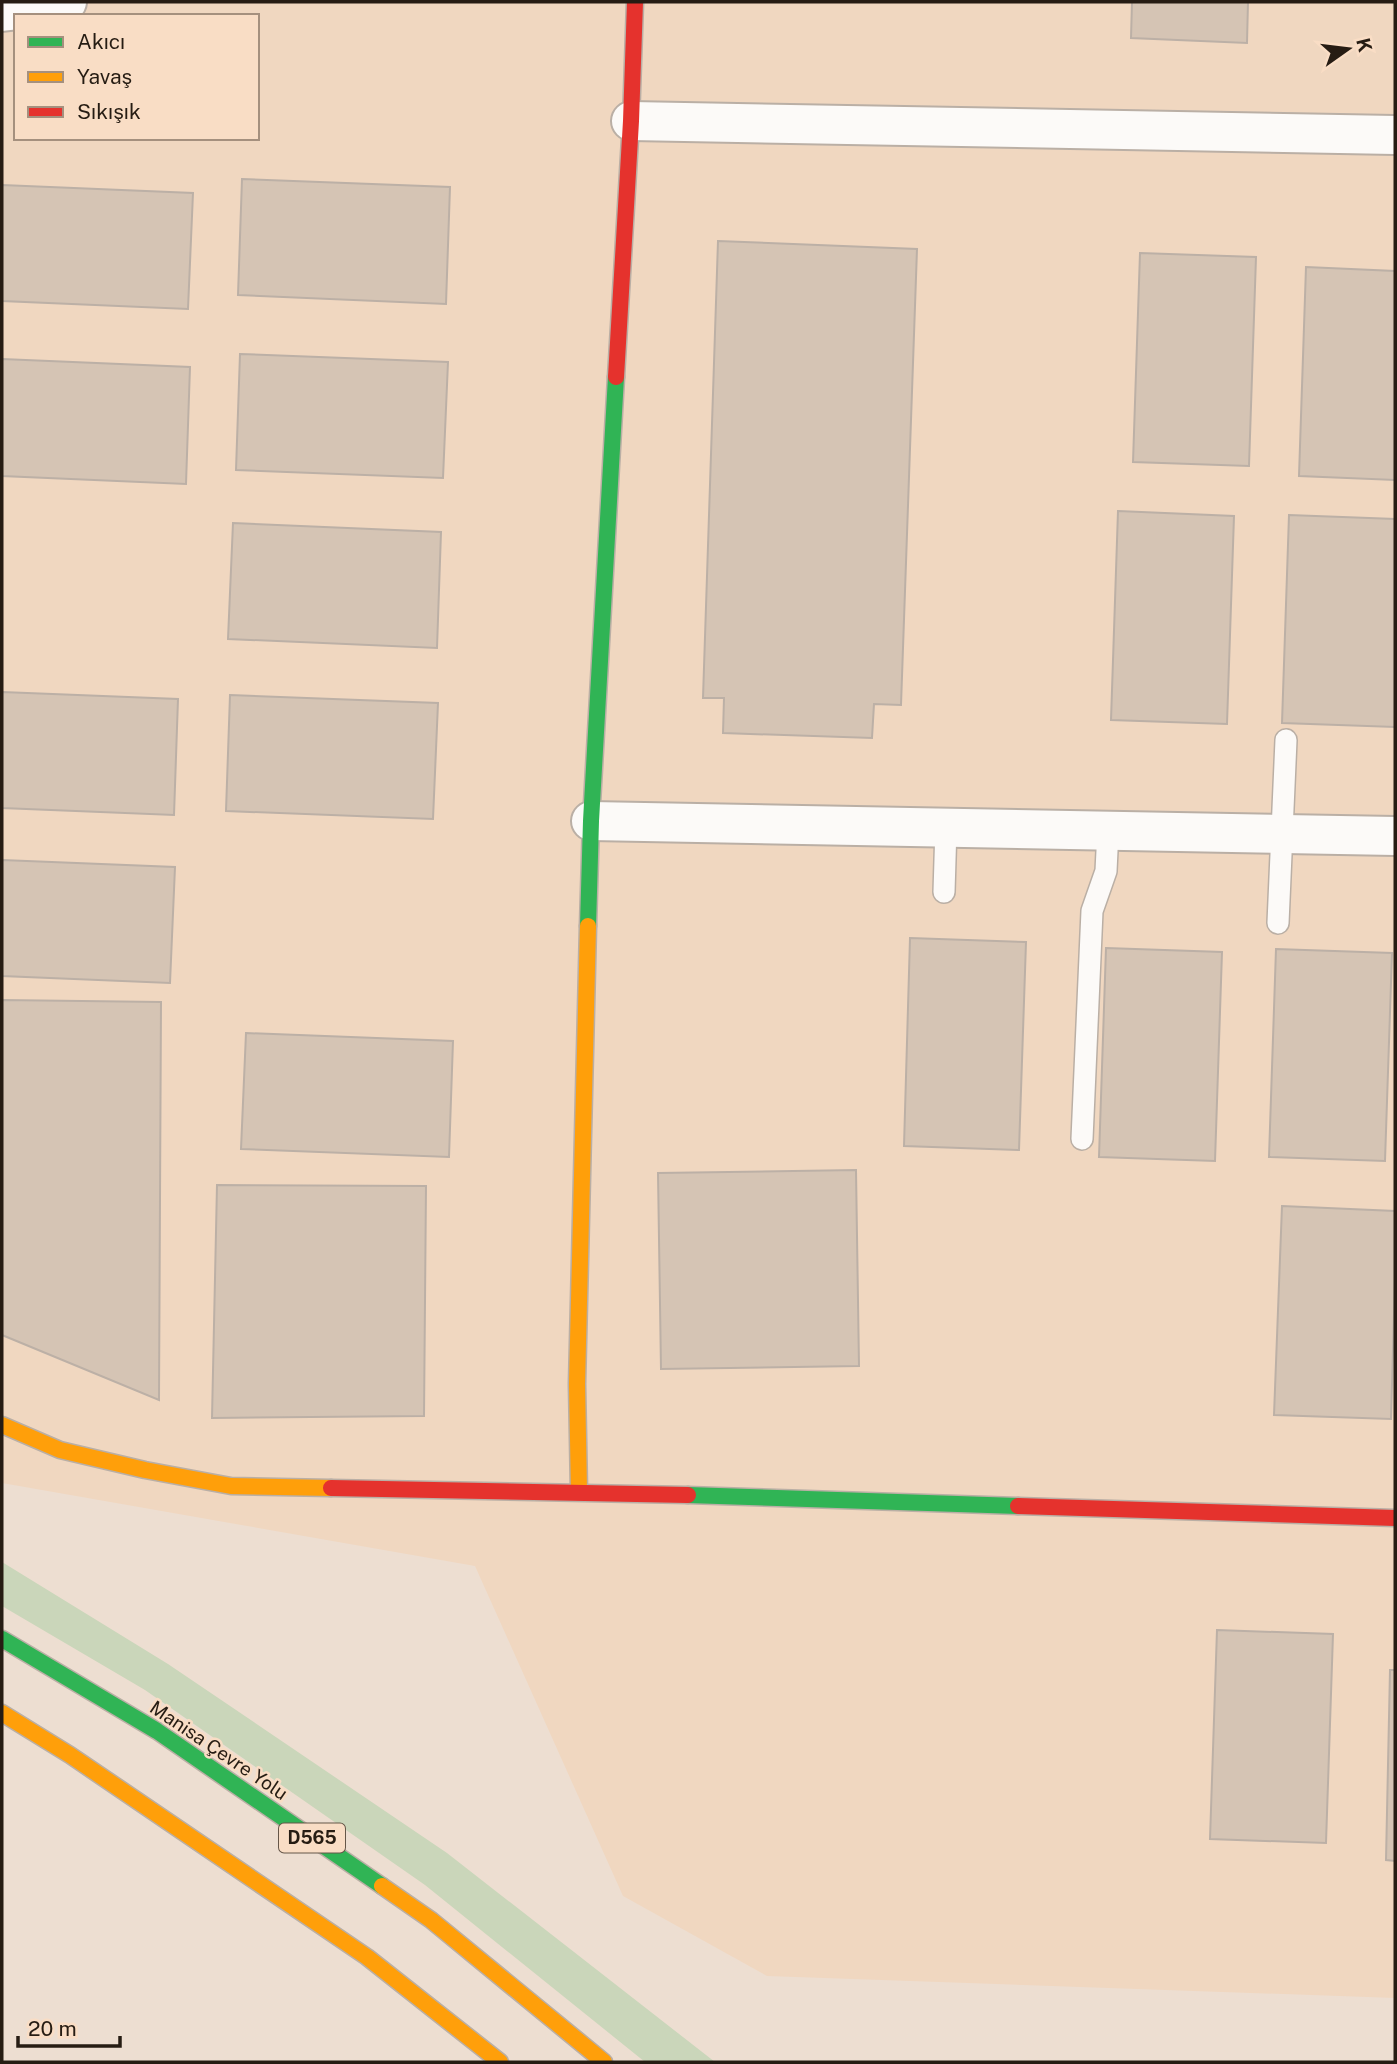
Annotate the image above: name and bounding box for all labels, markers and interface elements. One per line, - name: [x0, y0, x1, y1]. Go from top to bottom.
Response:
- legend: [14, 14, 259, 140]
- north arrow: [1313, 14, 1383, 84]
- text: Akıcı: [77, 29, 125, 54]
- text: K: [1352, 36, 1377, 55]
- text: Yavaş: [77, 64, 132, 89]
- text: Sıkışık: [77, 99, 141, 124]
- street label: Manisa Çevre Yolu: [146, 1696, 292, 1804]
- road number: D565: [279, 1824, 345, 1852]
- scale bar: [18, 2004, 119, 2048]
- text: 20 m: [28, 2016, 77, 2041]

